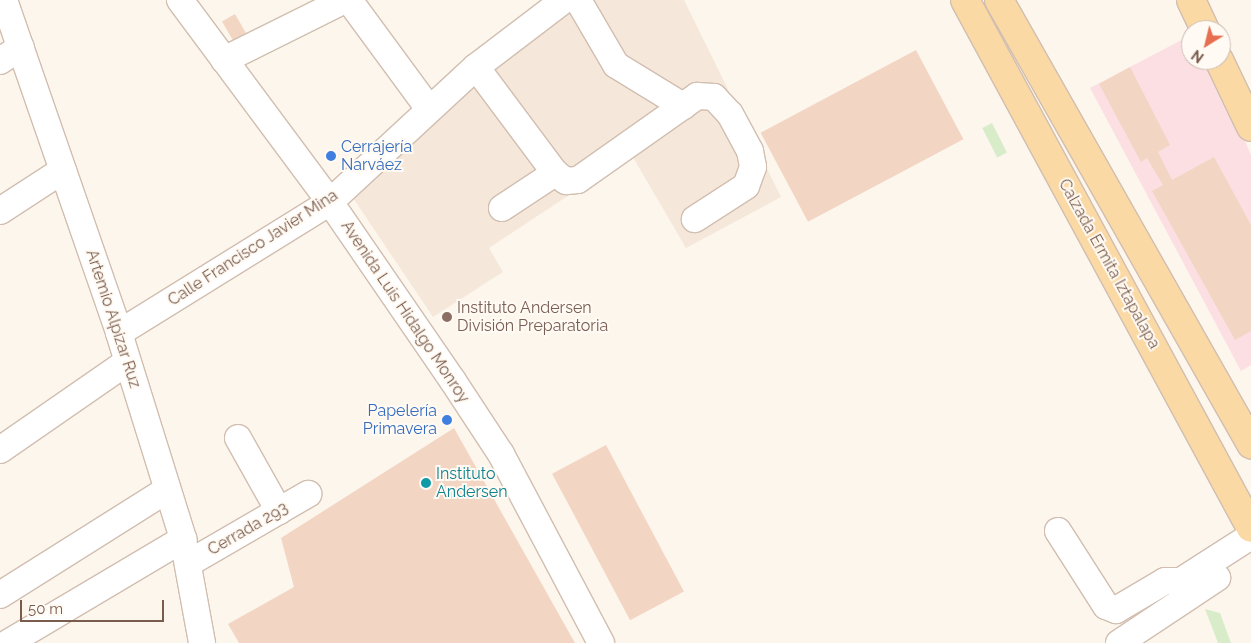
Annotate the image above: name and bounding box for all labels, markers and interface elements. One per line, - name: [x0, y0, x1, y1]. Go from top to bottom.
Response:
- north arrow: [1181, 20, 1231, 70]
- text: N: [1189, 47, 1207, 66]
- place label: Cerrajería Narváez: [341, 137, 412, 175]
- marker: Cerrajería Narváez: [325, 150, 337, 162]
- street label: Calzada Ermita Iztapalapa: [1054, 176, 1164, 352]
- street label: Calle Francisco Javier Mina: [164, 186, 342, 310]
- street label: Avenida Luis Hidalgo Monroy: [337, 217, 473, 407]
- street label: Artemio Alpizar Ruz: [81, 247, 145, 391]
- place label: Instituto Andersen División Preparatoria: [457, 298, 608, 336]
- marker: Instituto Andersen División Preparatoria: [441, 311, 453, 323]
- place label: Papelería Primavera: [363, 401, 437, 439]
- marker: Papelería Primavera: [441, 414, 453, 426]
- place label: Instituto Andersen: [436, 464, 508, 502]
- marker: Instituto Andersen: [420, 477, 432, 489]
- street label: Cerrada 293: [205, 498, 291, 560]
- scale bar: [22, 590, 166, 622]
- text: 50 m: [28, 600, 63, 618]

